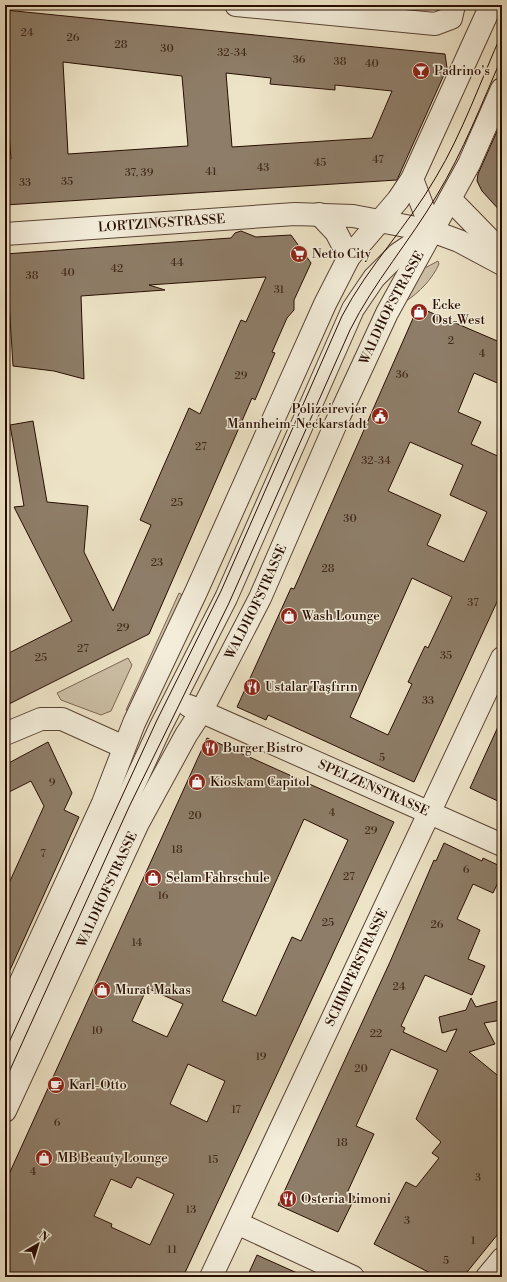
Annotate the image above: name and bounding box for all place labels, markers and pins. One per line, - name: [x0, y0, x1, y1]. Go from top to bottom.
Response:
- bar icon: Padrino's: [411, 61, 431, 81]
- place label: Padrino's: [434, 63, 490, 79]
- supermarket icon: Netto City: [289, 244, 309, 264]
- place label: Netto City: [312, 246, 372, 262]
- place label: Ecke Ost-West: [432, 297, 485, 328]
- shop icon: Ecke Ost-West: [409, 302, 429, 322]
- place label: Polizeirevier Mannheim-Neckarstadt: [227, 401, 367, 432]
- public building icon: Polizeirevier Mannheim-Neckarstadt: [370, 406, 390, 426]
- shop icon: Wash Lounge: [279, 606, 299, 626]
- place label: Wash Lounge: [301, 608, 380, 624]
- restaurant icon: Ustalar Taşfırın: [242, 677, 262, 697]
- place label: Ustalar Taşfırın: [265, 679, 358, 695]
- restaurant icon: Burger Bistro: [200, 738, 220, 758]
- place label: Burger Bistro: [222, 740, 303, 756]
- shop icon: Kiosk am Capitol: [187, 772, 207, 792]
- place label: Kiosk am Capitol: [210, 774, 310, 790]
- shop icon: Selam Fahrschule: [143, 868, 163, 888]
- place label: Selam Fahrschule: [166, 870, 270, 886]
- shop icon: Murat Makas: [92, 980, 112, 1000]
- place label: Murat Makas: [115, 982, 191, 998]
- cafe icon: Karl-Otto: [46, 1075, 66, 1095]
- place label: Karl-Otto: [69, 1077, 127, 1093]
- shop icon: MB Beauty Lounge: [34, 1148, 54, 1168]
- place label: MB Beauty Lounge: [57, 1150, 168, 1166]
- restaurant icon: Osteria Limoni: [278, 1189, 298, 1209]
- place label: Osteria Limoni: [301, 1191, 391, 1207]

